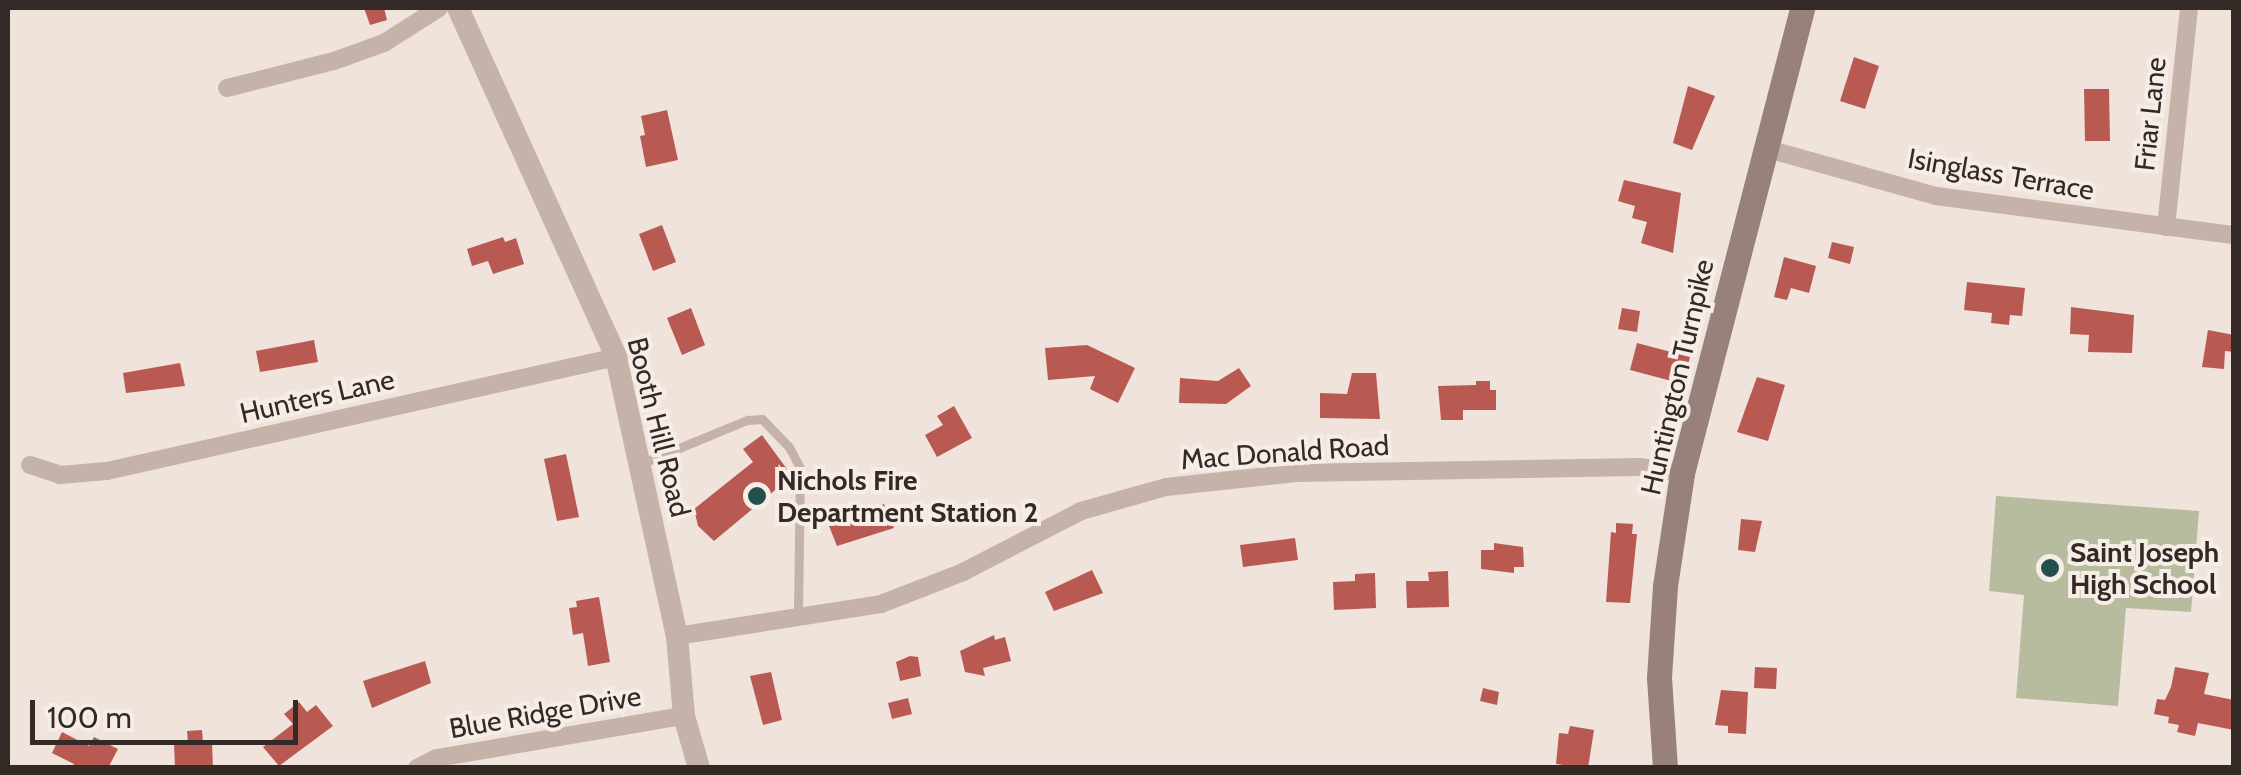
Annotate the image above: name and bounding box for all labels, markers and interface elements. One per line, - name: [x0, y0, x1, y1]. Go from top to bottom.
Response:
- street label: Friar Lane: [2127, 55, 2173, 173]
- street label: Isinglass Terrace: [1905, 141, 2097, 207]
- street label: Huntington Turnpike: [1634, 256, 1720, 498]
- street label: Booth Hill Road: [620, 334, 698, 520]
- street label: Hunters Lane: [237, 362, 397, 430]
- street label: Mac Donald Road: [1180, 428, 1390, 476]
- place label: Nichols Fire Department Station 2: [777, 463, 1038, 529]
- marker: Nichols Fire Department Station 2: [746, 485, 768, 507]
- place label: Saint Joseph High School: [2070, 535, 2219, 601]
- marker: Saint Joseph High School: [2039, 557, 2061, 579]
- street label: Blue Ridge Drive: [447, 679, 643, 745]
- scale bar: [35, 680, 302, 742]
- text: 100 m: [47, 699, 132, 736]

